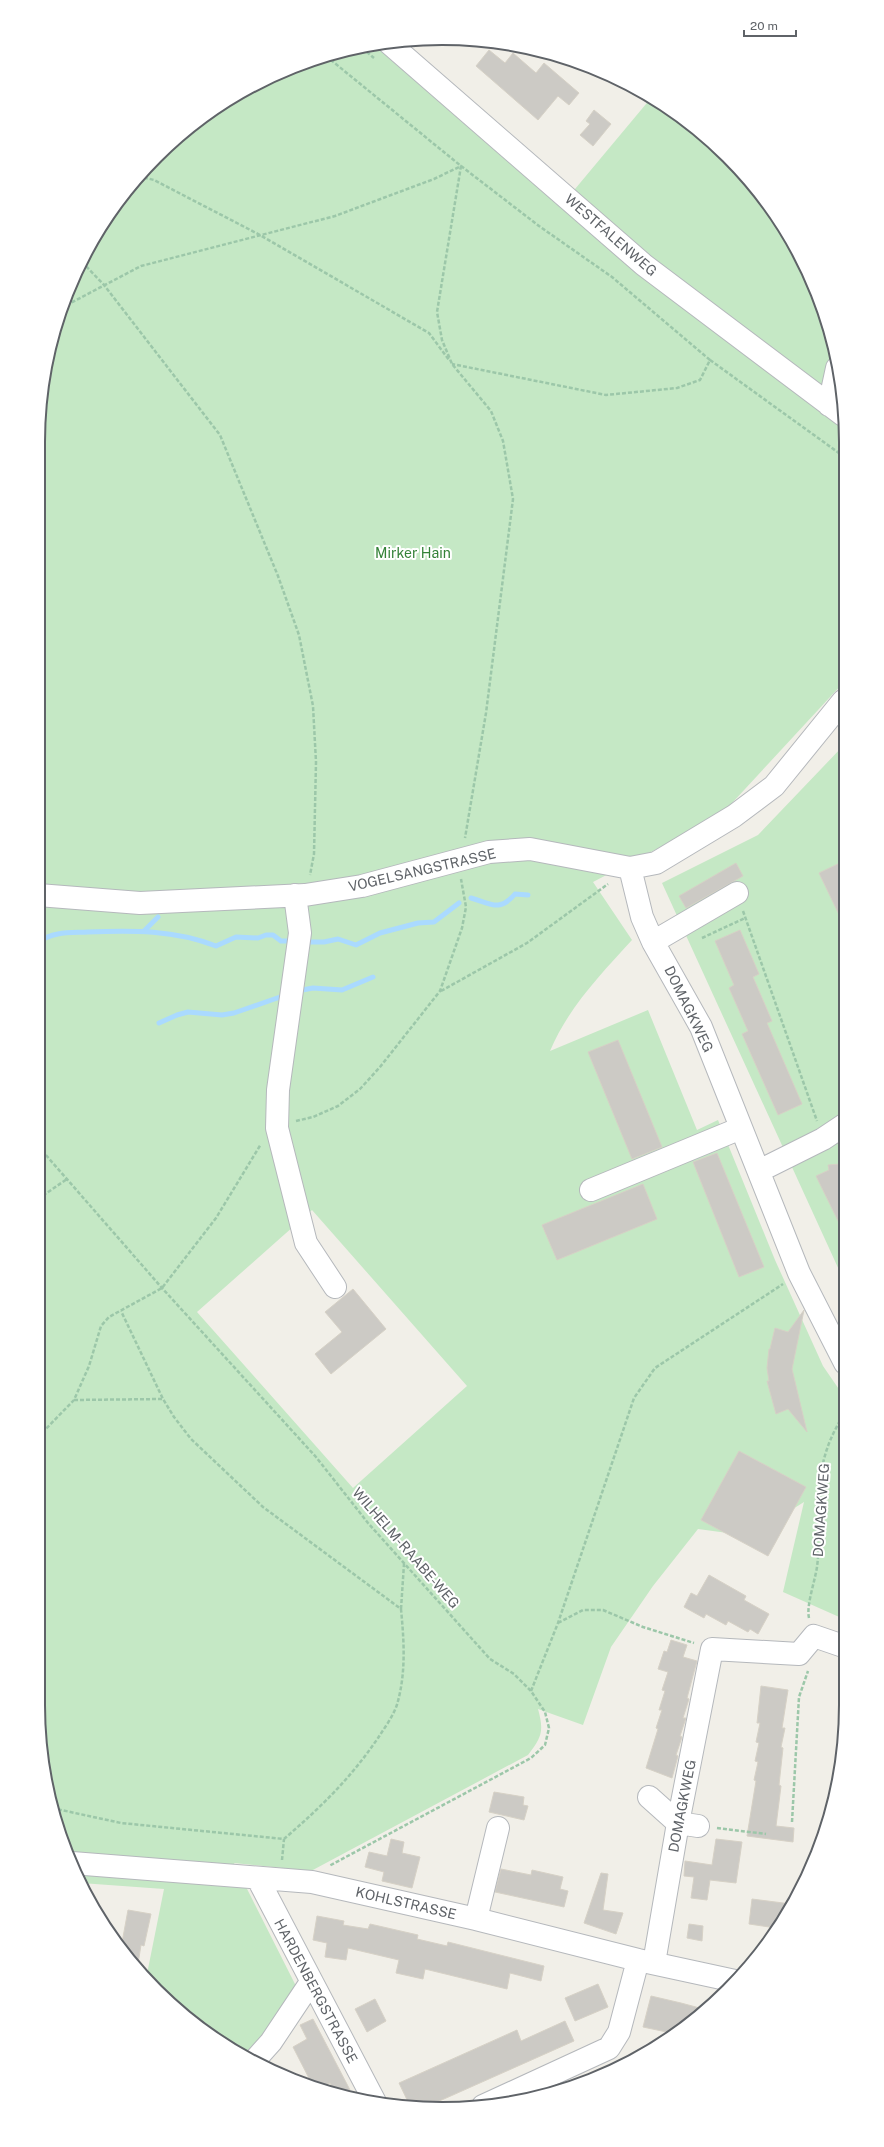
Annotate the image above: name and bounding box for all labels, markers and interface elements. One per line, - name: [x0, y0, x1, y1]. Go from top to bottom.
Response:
- scale bar: [744, 12, 796, 38]
- text: 20 m: [750, 19, 778, 33]
- street label: WESTFALENWEG: [562, 191, 660, 279]
- park label: Mirker Hain: [375, 545, 451, 561]
- street label: VOGELSANGSTRASSE: [347, 845, 497, 895]
- street label: DOMAGKWEG: [661, 963, 717, 1055]
- street label: DOMAGKWEG: [810, 1463, 832, 1557]
- street label: WILHELM-RAABE-WEG: [349, 1484, 463, 1612]
- street label: DOMAGKWEG: [665, 1758, 699, 1854]
- street label: KOHLSTRASSE: [354, 1884, 458, 1922]
- street label: HARDENBERGSTRASSE: [271, 1916, 361, 2066]

